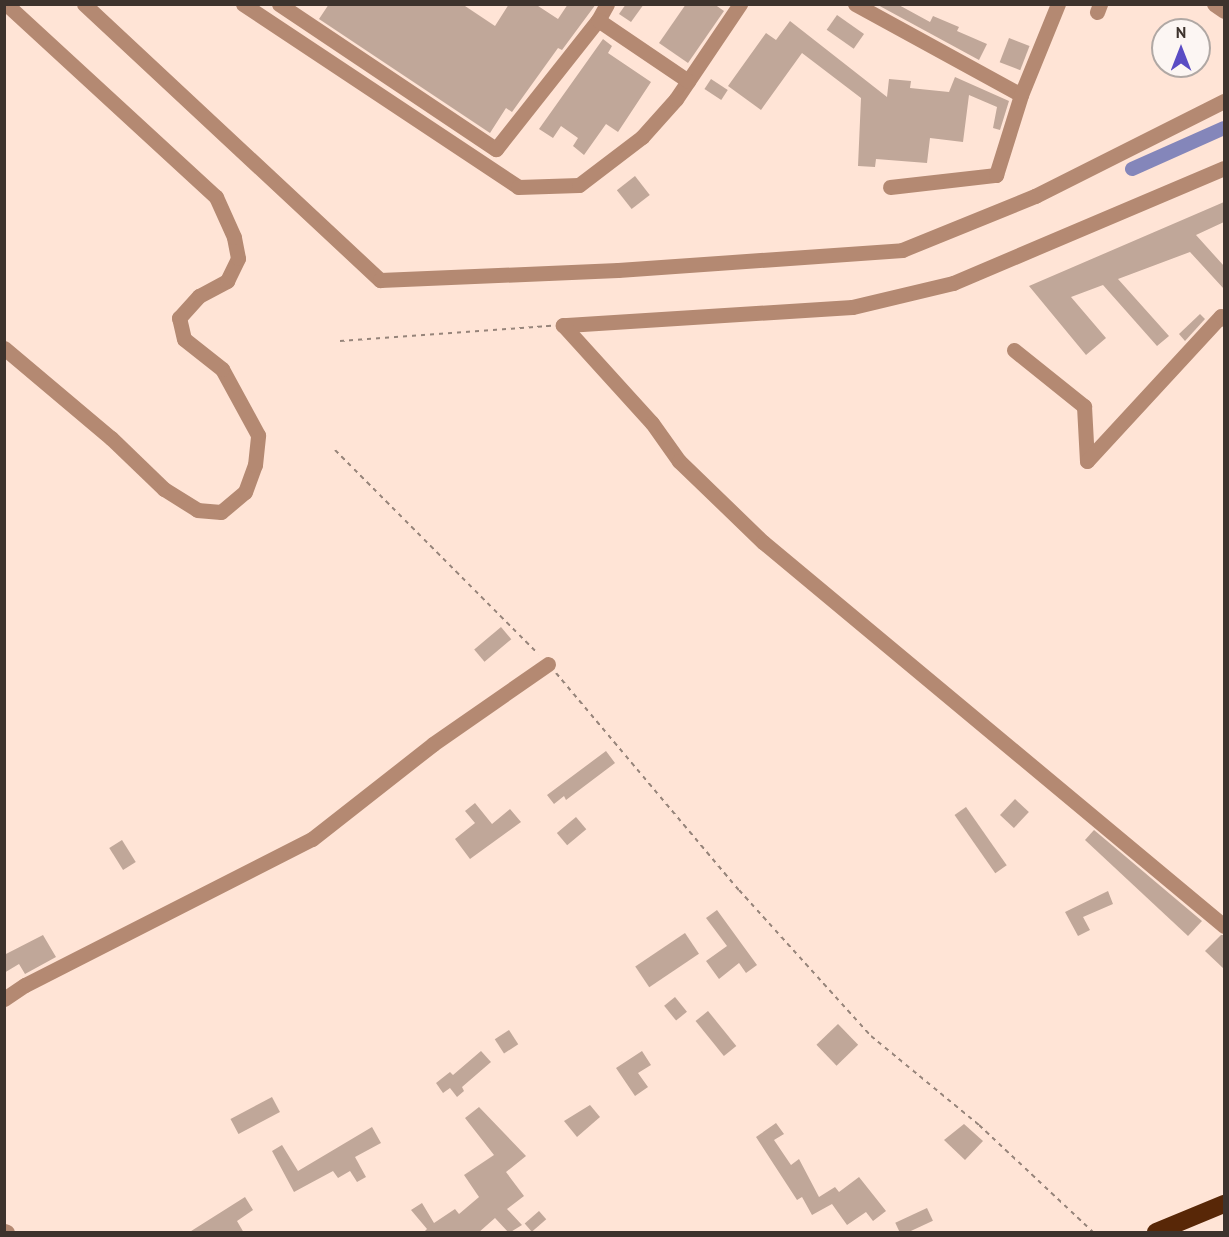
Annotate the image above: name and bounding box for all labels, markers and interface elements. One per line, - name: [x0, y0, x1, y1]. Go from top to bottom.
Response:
- north arrow: [1151, 18, 1211, 78]
- text: N: [1176, 22, 1186, 42]

